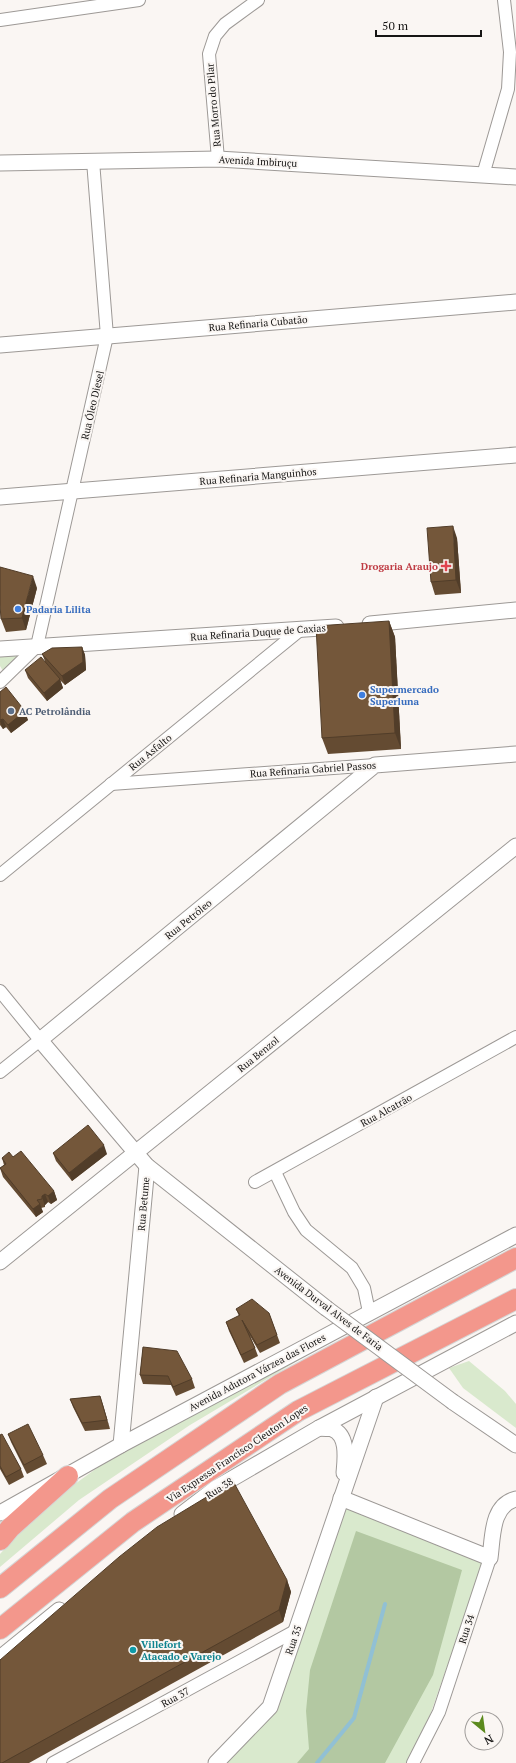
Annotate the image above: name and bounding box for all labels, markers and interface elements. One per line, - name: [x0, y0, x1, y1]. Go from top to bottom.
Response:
- scale bar: [376, 12, 481, 38]
- text: 50 m: [382, 18, 409, 33]
- street label: Rua Morro do Pilar: [203, 62, 224, 147]
- street label: Avenida Imbiruçu: [218, 153, 298, 170]
- street label: Rua Refinaria Cubatão: [208, 313, 308, 334]
- street label: Rua Óleo Diesel: [78, 369, 107, 441]
- street label: Rua Refinaria Manguinhos: [199, 465, 317, 488]
- place label: Drogaria Araujo: [361, 560, 438, 573]
- marker: Drogaria Araujo: [441, 561, 451, 571]
- place label: Padaria Lilita: [26, 603, 91, 616]
- marker: Padaria Lilita: [13, 604, 23, 614]
- street label: Rua Refinaria Duque de Caxias: [190, 621, 326, 644]
- place label: Supermercado Superluna: [370, 683, 439, 708]
- marker: Supermercado Superluna: [357, 690, 367, 700]
- place label: AC Petrolândia: [19, 705, 91, 718]
- marker: AC Petrolândia: [6, 706, 16, 716]
- street label: Rua Asfalto: [126, 731, 175, 774]
- street label: Rua Refinaria Gabriel Passos: [250, 759, 377, 780]
- street label: Rua Petróleo: [162, 896, 215, 942]
- street label: Rua Benzol: [235, 1034, 282, 1075]
- street label: Rua Alcatrão: [358, 1091, 415, 1130]
- street label: Rua Betume: [135, 1177, 152, 1231]
- street label: Avenida Durval Alves de Faria: [272, 1263, 385, 1353]
- street label: Avenida Adutora Várzea das Flores: [186, 1331, 328, 1414]
- street label: Via Expressa Francisco Cleuton Lopes: [164, 1401, 310, 1506]
- street label: Rua 38: [203, 1475, 235, 1502]
- street label: Rua 34: [456, 1612, 478, 1646]
- street label: Rua 35: [282, 1624, 305, 1657]
- place label: Villefort Atacado e Varejo: [141, 1638, 221, 1663]
- marker: Villefort Atacado e Varejo: [128, 1645, 138, 1655]
- street label: Rua 37: [159, 1684, 192, 1710]
- north arrow: [464, 1711, 504, 1751]
- text: N: [481, 1732, 496, 1748]

